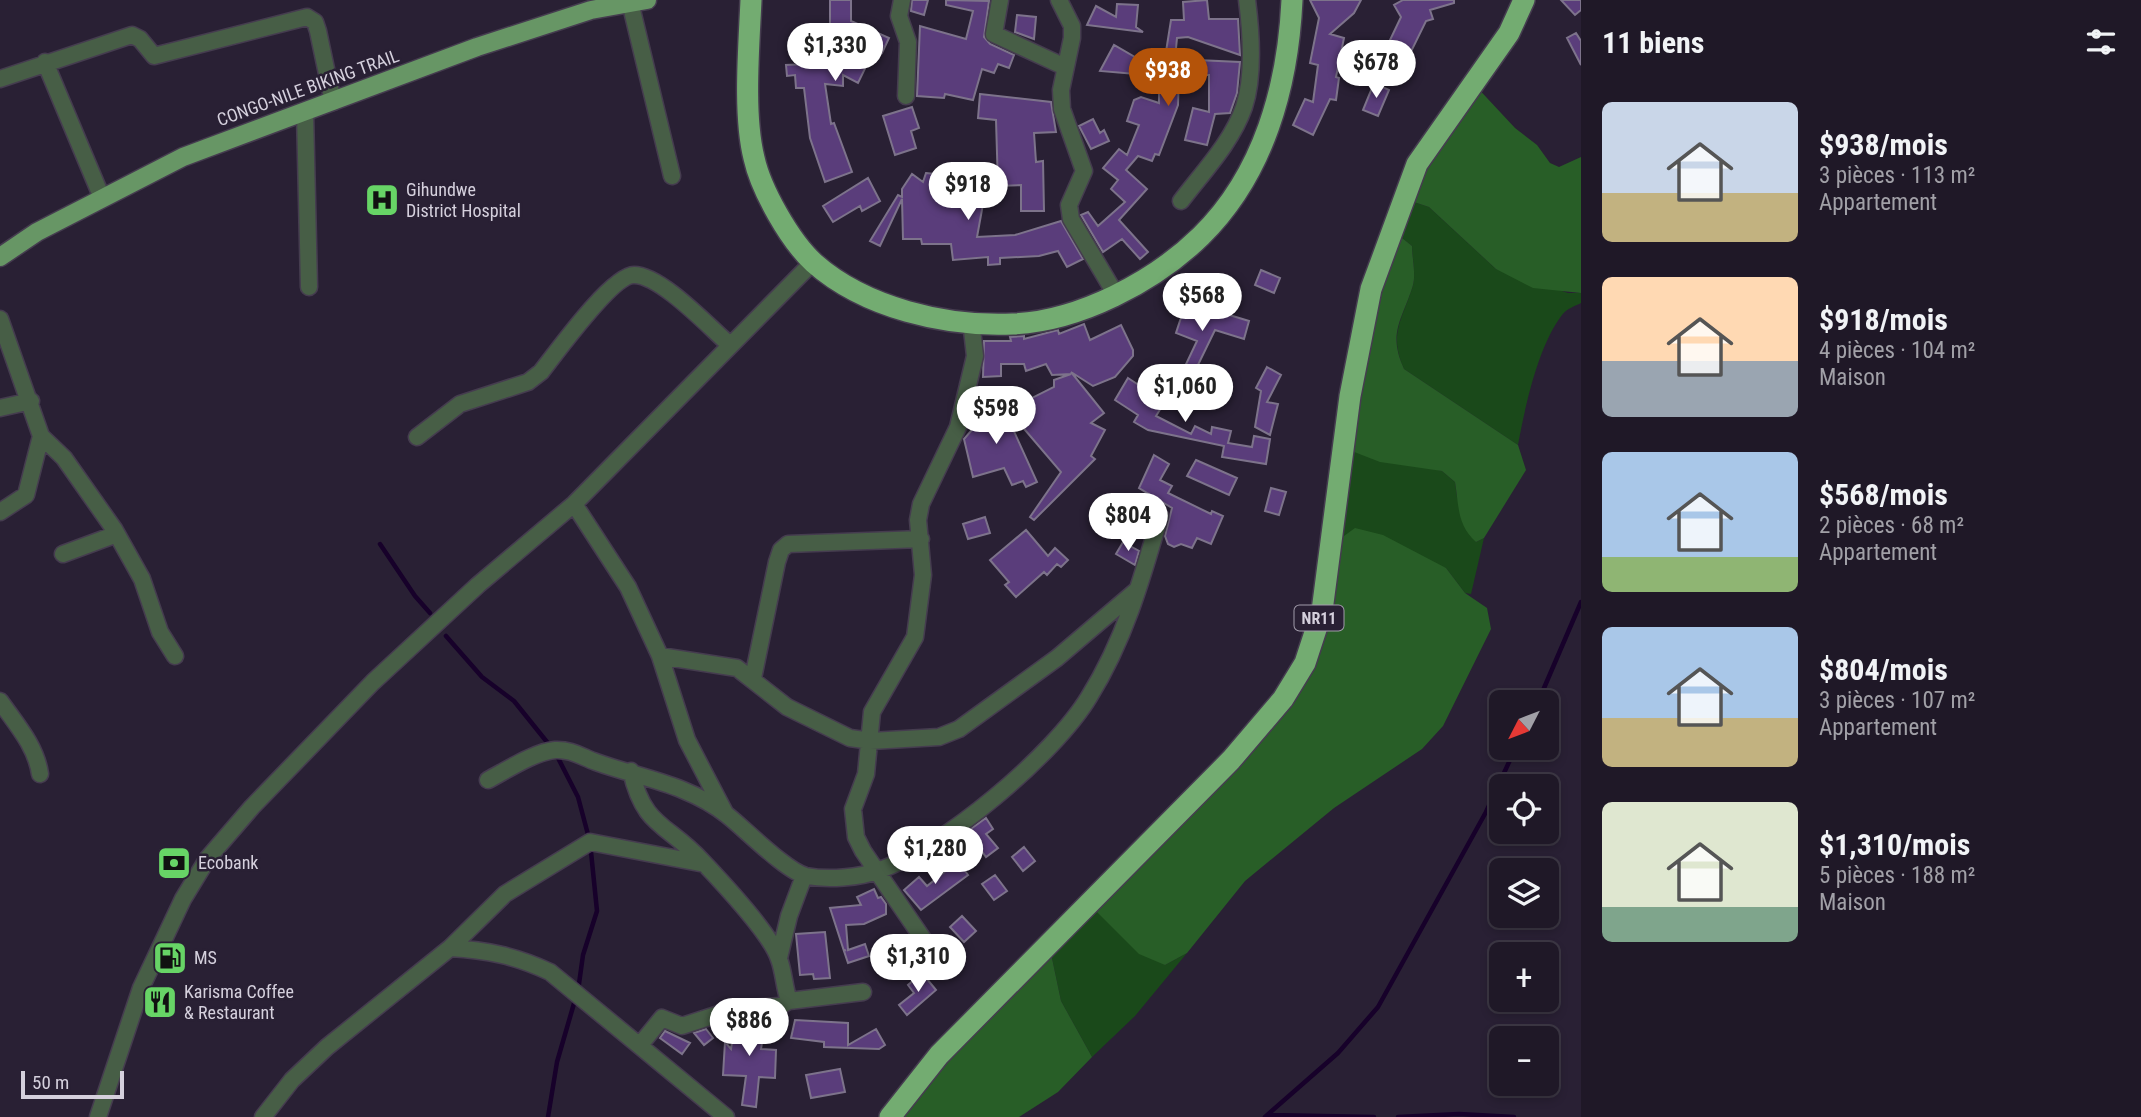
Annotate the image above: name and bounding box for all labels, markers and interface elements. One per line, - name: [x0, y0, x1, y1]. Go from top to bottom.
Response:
- icon: filters: [2082, 23, 2120, 61]
- pin: $1,330: [778, 24, 892, 83]
- text: 11 biens: [1602, 25, 1704, 60]
- text: $1,330: [803, 32, 867, 59]
- pin: $678: [1335, 41, 1417, 100]
- street label: CONGO-NILE BIKING TRAIL: [214, 45, 402, 130]
- pin: $938: [1127, 48, 1209, 108]
- text: $678: [1353, 49, 1399, 76]
- text: $938: [1145, 57, 1191, 84]
- text: $938/mois: [1819, 127, 1948, 162]
- icon: home: [1658, 130, 1742, 214]
- pin: $918: [927, 162, 1009, 222]
- text: 3 pièces · 113 m²: [1819, 162, 1975, 189]
- text: $918: [945, 171, 991, 198]
- place label: Gihundwe District Hospital: [406, 179, 521, 221]
- hospital icon: Gihundwe District Hospital: [363, 181, 401, 219]
- text: Appartement: [1819, 189, 1937, 216]
- pin: $568: [1161, 274, 1243, 333]
- text: $568: [1179, 282, 1225, 309]
- text: $918/mois: [1819, 302, 1948, 337]
- icon: home: [1658, 305, 1742, 389]
- text: 4 pièces · 104 m²: [1819, 337, 1975, 364]
- pin: $1,060: [1128, 364, 1242, 424]
- text: Maison: [1819, 364, 1886, 391]
- text: $1,060: [1153, 373, 1217, 400]
- pin: $598: [955, 386, 1037, 446]
- text: $598: [973, 395, 1019, 422]
- text: $568/mois: [1819, 477, 1948, 512]
- icon: home: [1658, 480, 1742, 564]
- pin: $804: [1087, 494, 1169, 553]
- text: $804: [1105, 502, 1151, 529]
- text: 2 pièces · 68 m²: [1819, 512, 1964, 539]
- text: Appartement: [1819, 539, 1937, 566]
- road number: NR11: [1294, 606, 1344, 631]
- text: $804/mois: [1819, 652, 1948, 687]
- icon: home: [1658, 655, 1742, 739]
- text: 3 pièces · 107 m²: [1819, 687, 1975, 714]
- north arrow: [1489, 690, 1559, 760]
- map controls: [1489, 690, 1559, 1096]
- text: Appartement: [1819, 714, 1937, 741]
- button: locate: [1489, 774, 1559, 844]
- pin: $1,280: [878, 826, 992, 886]
- text: $1,310/mois: [1819, 827, 1970, 862]
- icon: home: [1658, 830, 1742, 914]
- text: $1,280: [903, 835, 967, 862]
- bank icon: Ecobank: [155, 844, 193, 882]
- place label: Ecobank: [198, 852, 258, 873]
- button: layers: [1489, 858, 1559, 928]
- text: 5 pièces · 188 m²: [1819, 862, 1975, 889]
- text: Maison: [1819, 889, 1886, 916]
- pin: $1,310: [861, 934, 975, 994]
- fuel station icon: MS: [151, 939, 189, 977]
- button: +: [1489, 942, 1559, 1012]
- text: $1,310: [886, 943, 950, 970]
- place label: MS: [194, 947, 217, 968]
- place label: Karisma Coffee & Restaurant: [184, 981, 294, 1023]
- restaurant icon: Karisma Coffee & Restaurant: [141, 983, 179, 1021]
- pin: $886: [708, 998, 790, 1058]
- text: $886: [726, 1007, 772, 1034]
- button: −: [1489, 1026, 1559, 1096]
- scale bar: [21, 1068, 124, 1100]
- text: 50 m: [32, 1071, 69, 1094]

